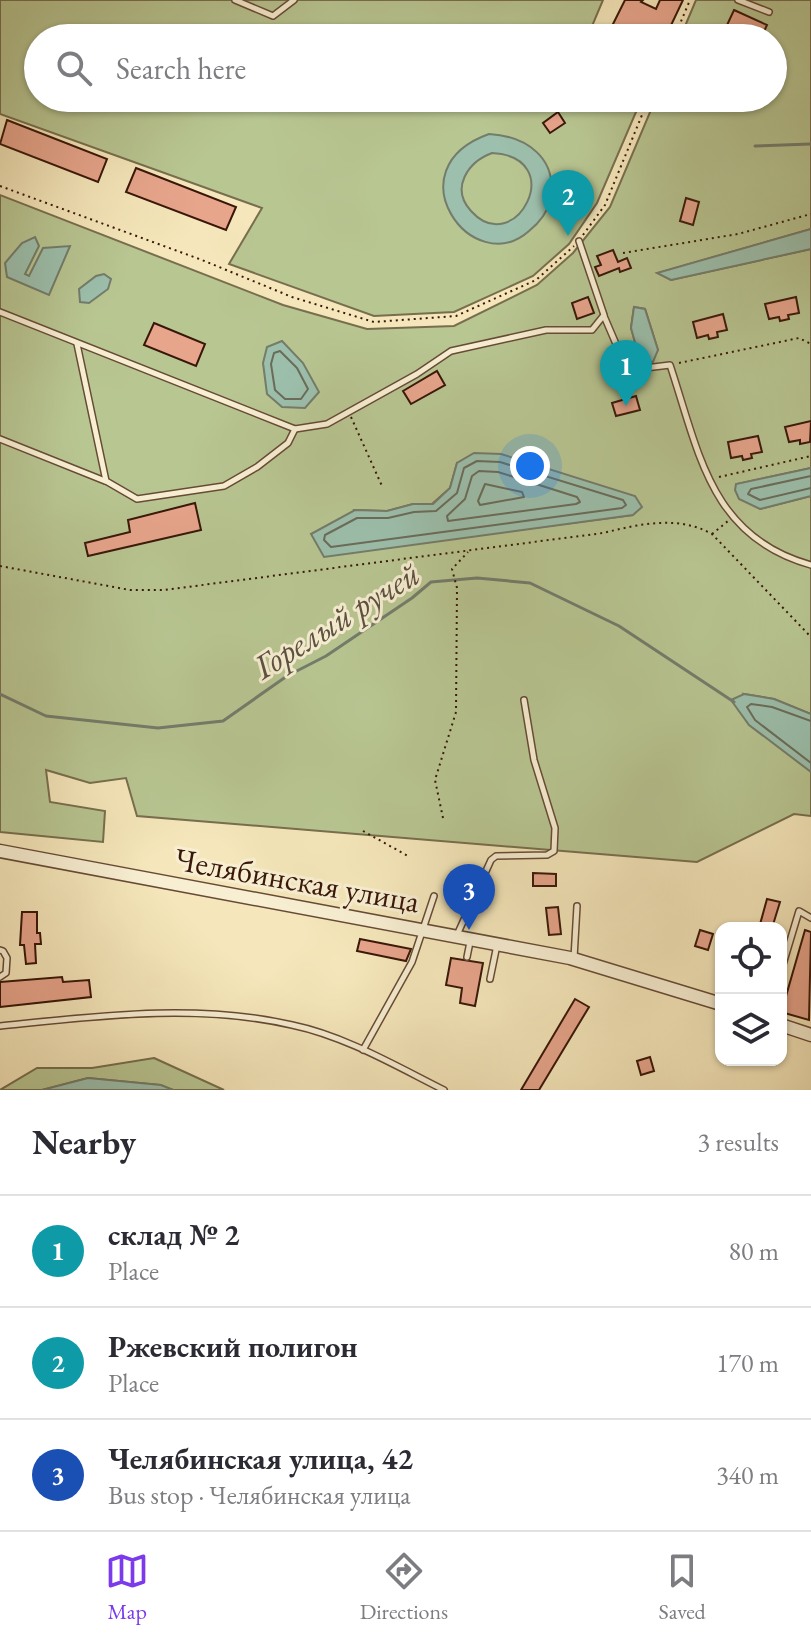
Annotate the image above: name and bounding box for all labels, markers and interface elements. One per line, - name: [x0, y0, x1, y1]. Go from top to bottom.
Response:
- search box: [24, 24, 787, 112]
- icon: search: [52, 46, 96, 90]
- text: Search here: [116, 49, 246, 88]
- pin: 2: [542, 170, 594, 236]
- pin: 1: [600, 340, 652, 406]
- your location: [510, 446, 550, 486]
- water label: Горелый ручей: [244, 551, 428, 689]
- street label: Челябинская улица: [171, 838, 423, 922]
- pin: 3: [443, 864, 495, 930]
- map controls: [715, 922, 787, 1066]
- button: locate: [715, 922, 787, 994]
- button: layers: [715, 994, 787, 1066]
- text: Nearby: [32, 1120, 136, 1164]
- text: 3 results: [698, 1125, 779, 1159]
- text: склад № 2: [108, 1215, 240, 1254]
- text: 1: [51, 1234, 65, 1268]
- text: 80 m: [729, 1234, 779, 1268]
- text: Place: [108, 1254, 159, 1288]
- text: Ржевский полигон: [108, 1327, 358, 1366]
- text: 2: [51, 1346, 65, 1380]
- text: 170 m: [716, 1346, 779, 1380]
- text: Place: [108, 1366, 159, 1400]
- text: Челябинская улица, 42: [108, 1439, 413, 1478]
- text: 3: [51, 1458, 65, 1492]
- text: 340 m: [716, 1458, 779, 1492]
- text: Bus stop · Челябинская улица: [108, 1478, 411, 1512]
- tab: Map: [105, 1549, 149, 1626]
- tab: Directions: [360, 1549, 448, 1626]
- tab: Saved: [659, 1549, 706, 1626]

